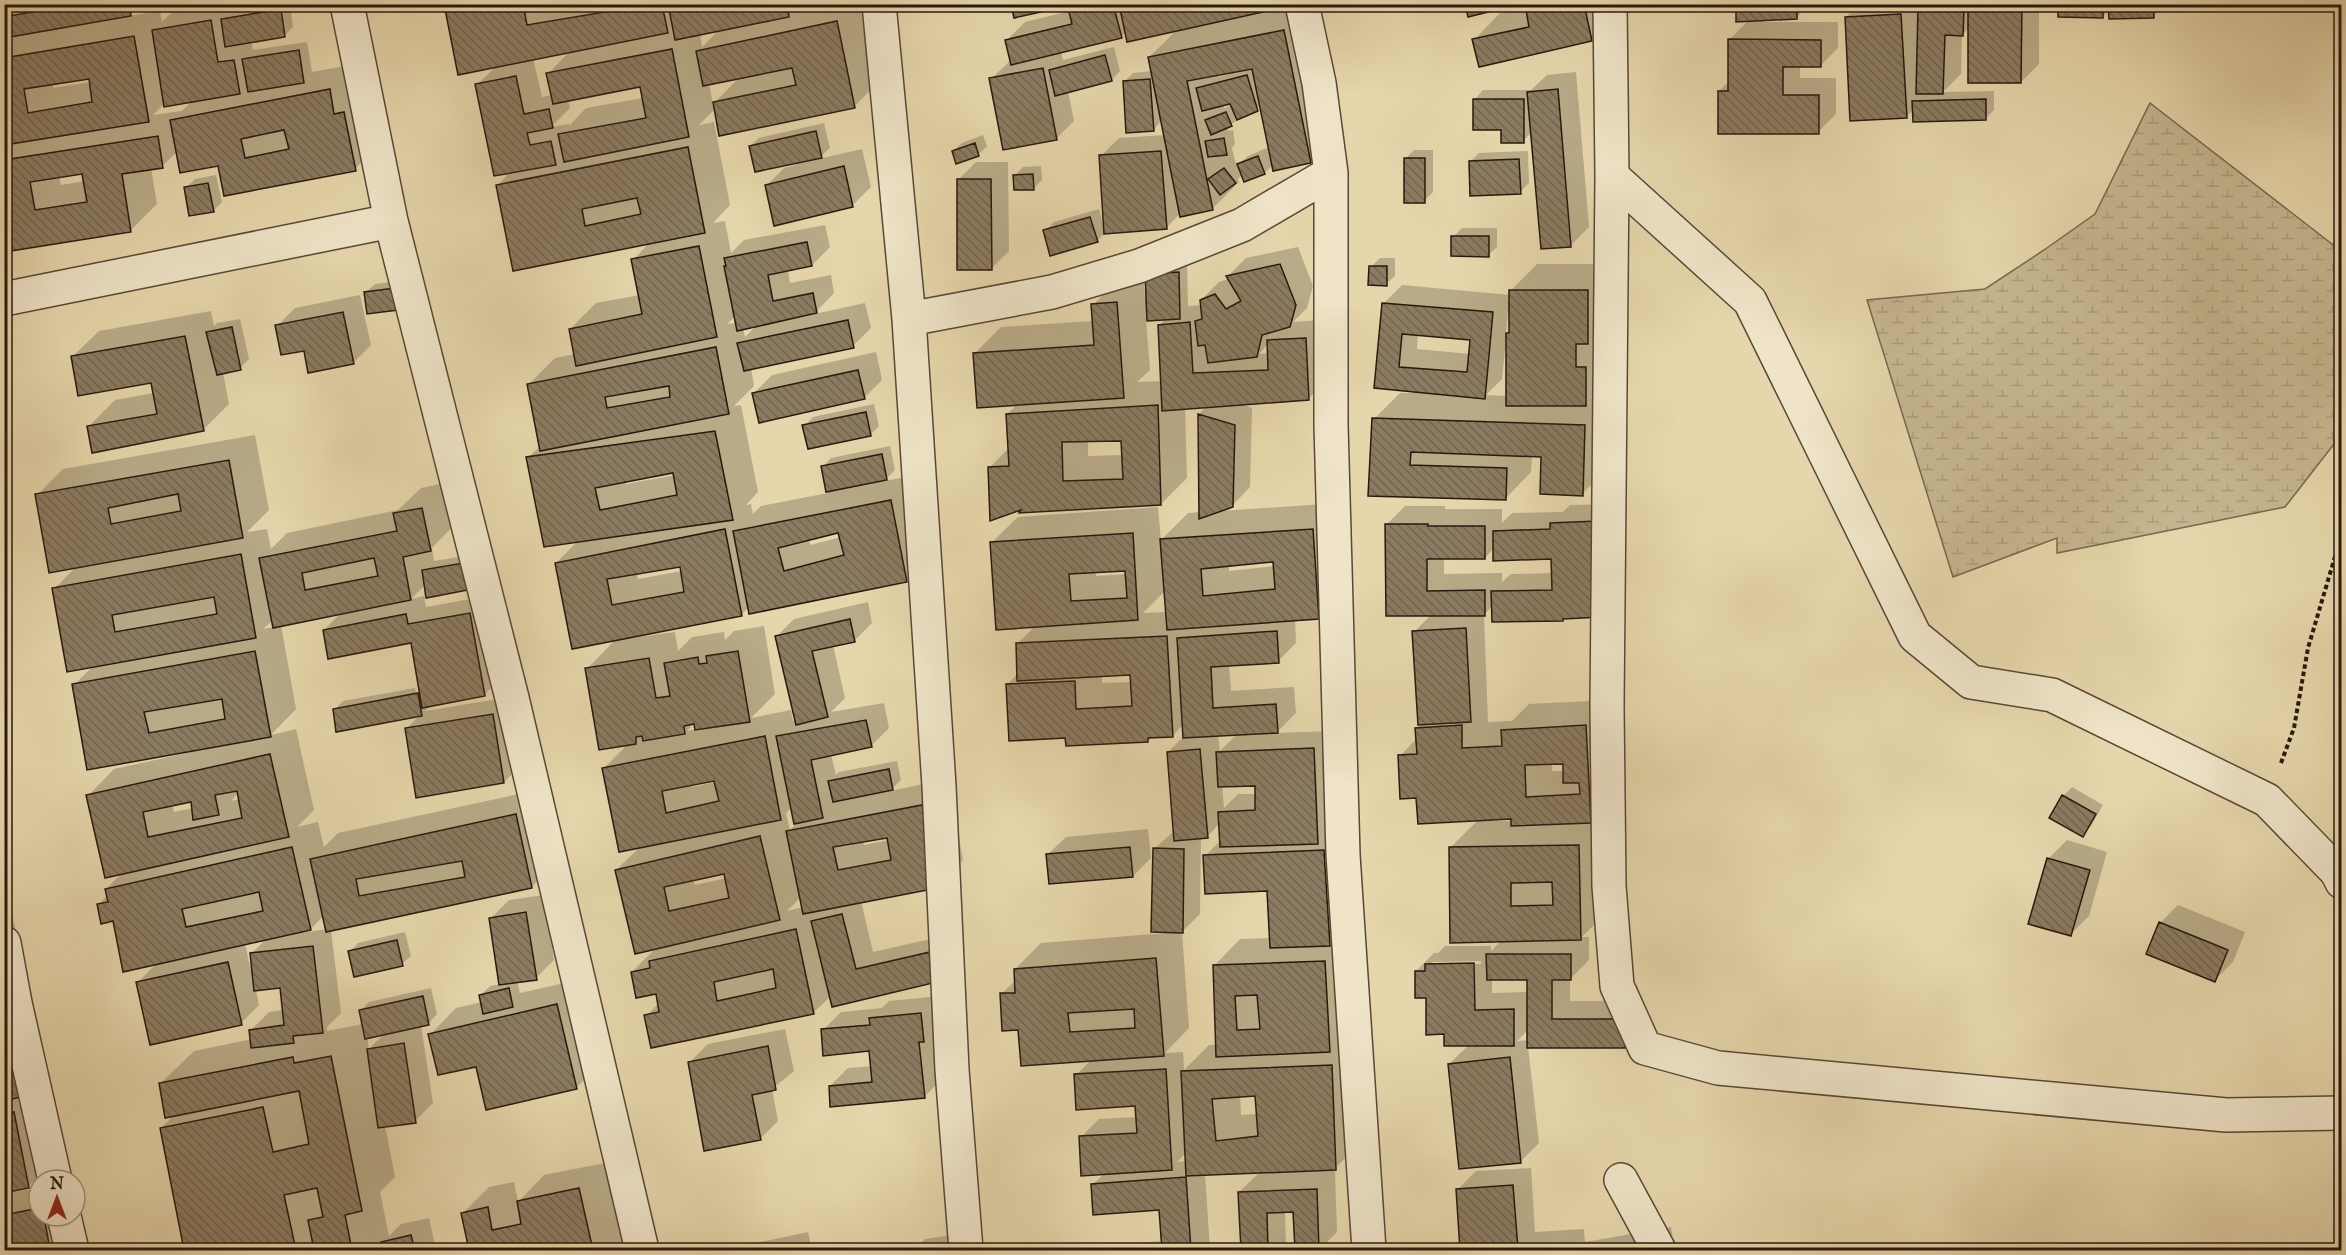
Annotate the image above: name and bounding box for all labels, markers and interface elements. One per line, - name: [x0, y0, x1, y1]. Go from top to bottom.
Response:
- north arrow: [27, 1168, 87, 1228]
- text: N: [49, 1175, 64, 1195]

